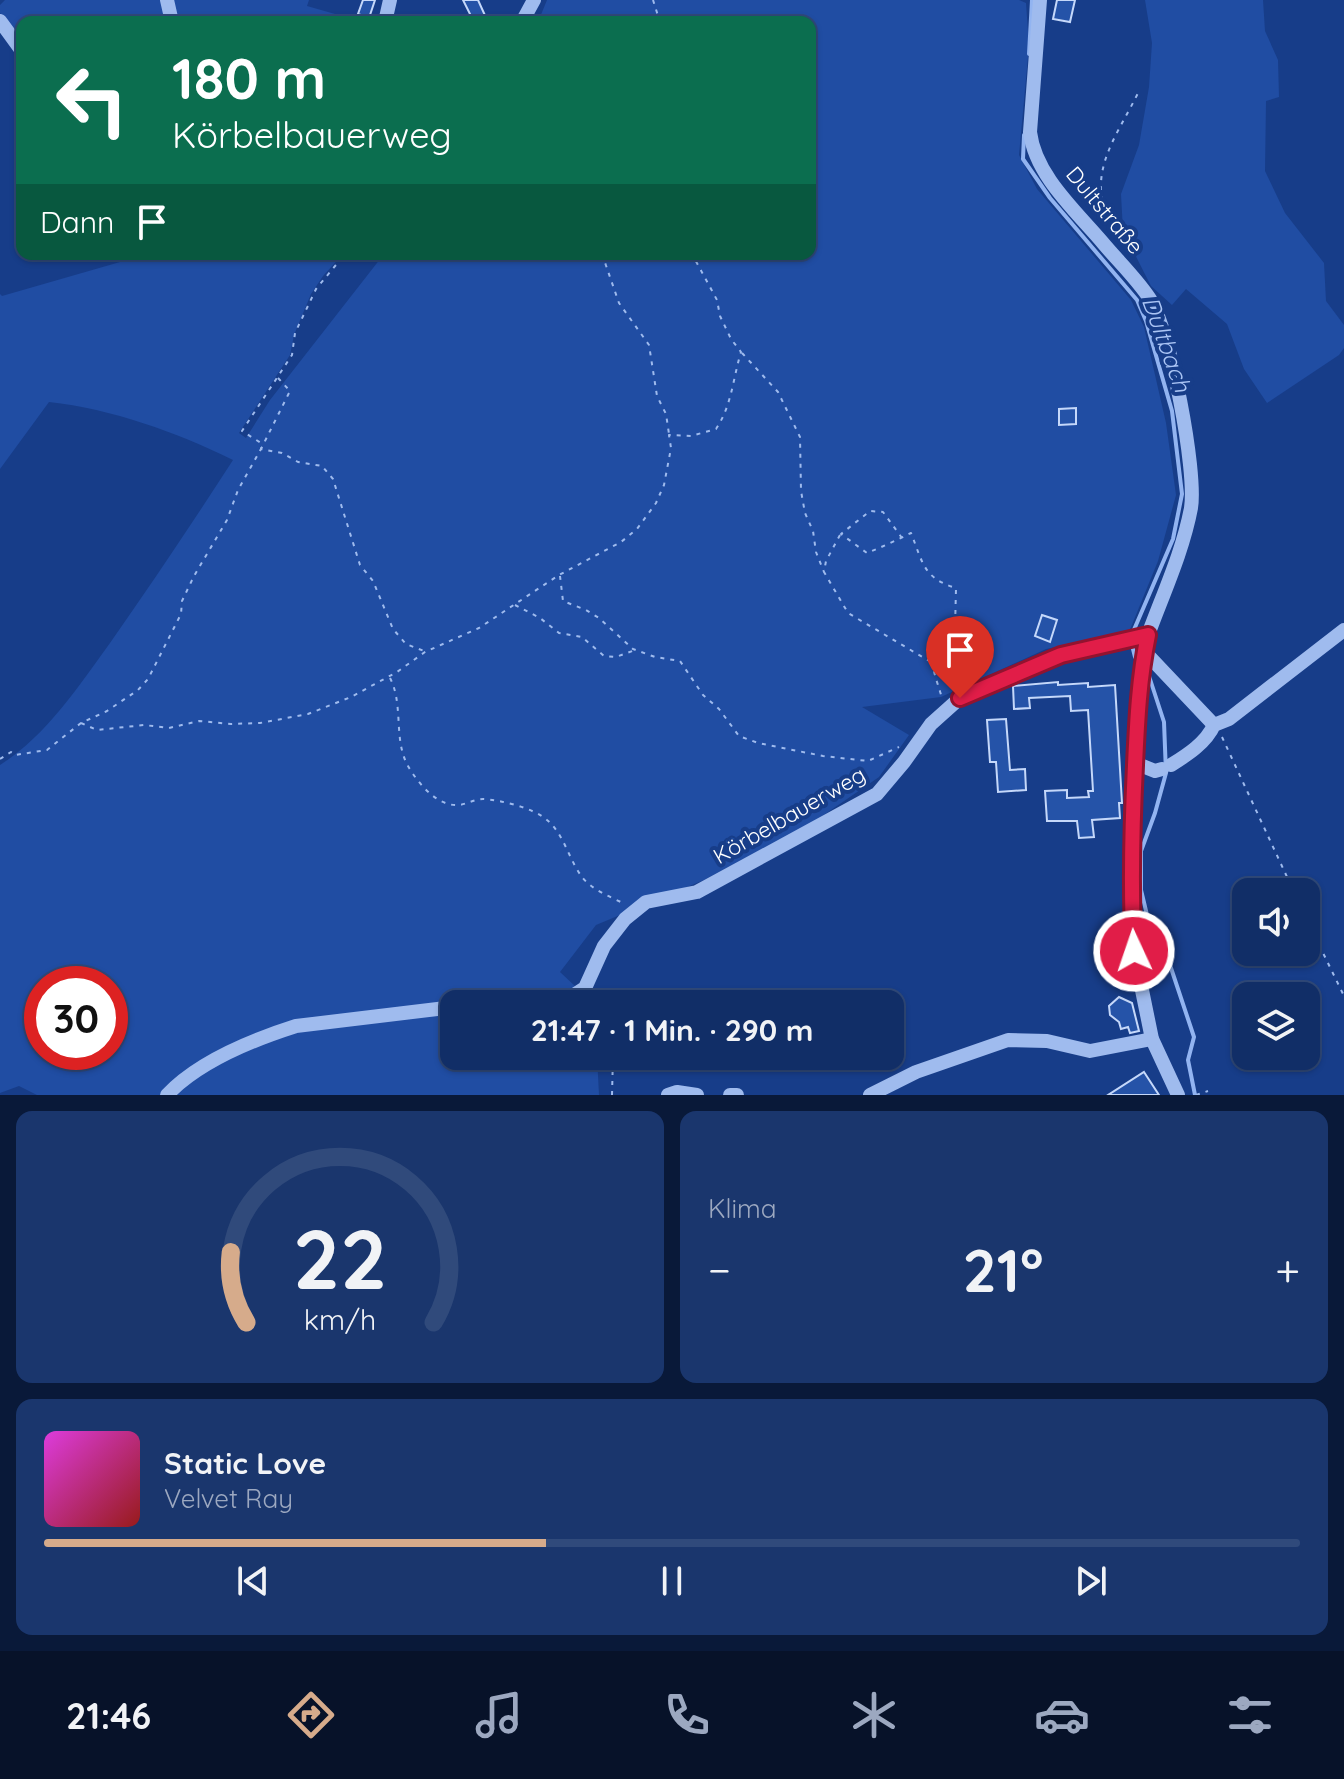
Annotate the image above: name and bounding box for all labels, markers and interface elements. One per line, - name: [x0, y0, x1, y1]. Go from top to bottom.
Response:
- text: 180 m: [172, 43, 326, 113]
- icon: left: [40, 48, 144, 152]
- text: Körbelbauerweg: [172, 112, 452, 157]
- street label: Dultstraße: [1060, 160, 1150, 260]
- icon: arrive: [130, 200, 174, 244]
- text: Dann: [40, 203, 114, 241]
- water label: Dultbach: [1136, 292, 1198, 396]
- pin: [926, 616, 994, 698]
- icon: arrive: [938, 628, 982, 672]
- street label: Körbelbauerweg: [708, 760, 870, 870]
- map controls: [1232, 878, 1320, 1070]
- button: sound: [1232, 878, 1320, 966]
- position arrow: [1092, 909, 1176, 993]
- speed limit sign: 30: [24, 966, 128, 1070]
- button: layers: [1232, 982, 1320, 1070]
- text: 21:47 · 1 Min. · 290 m: [531, 1011, 813, 1049]
- text: Klima: [708, 1192, 777, 1225]
- text: 22: [293, 1206, 387, 1310]
- text: 21°: [963, 1232, 1044, 1307]
- text: −: [708, 1242, 731, 1297]
- text: +: [1275, 1242, 1300, 1297]
- text: km/h: [304, 1301, 376, 1337]
- text: Static Love: [164, 1444, 326, 1482]
- text: Velvet Ray: [164, 1482, 293, 1515]
- icon: previous: [231, 1559, 275, 1603]
- icon: pause: [650, 1559, 694, 1603]
- icon: next: [1069, 1559, 1113, 1603]
- icon: directions: [283, 1687, 339, 1743]
- icon: music: [471, 1687, 527, 1743]
- icon: phone: [659, 1687, 715, 1743]
- icon: climate: [846, 1687, 902, 1743]
- icon: car: [1034, 1687, 1090, 1743]
- icon: filters: [1222, 1687, 1278, 1743]
- text: 21:46: [66, 1693, 151, 1738]

